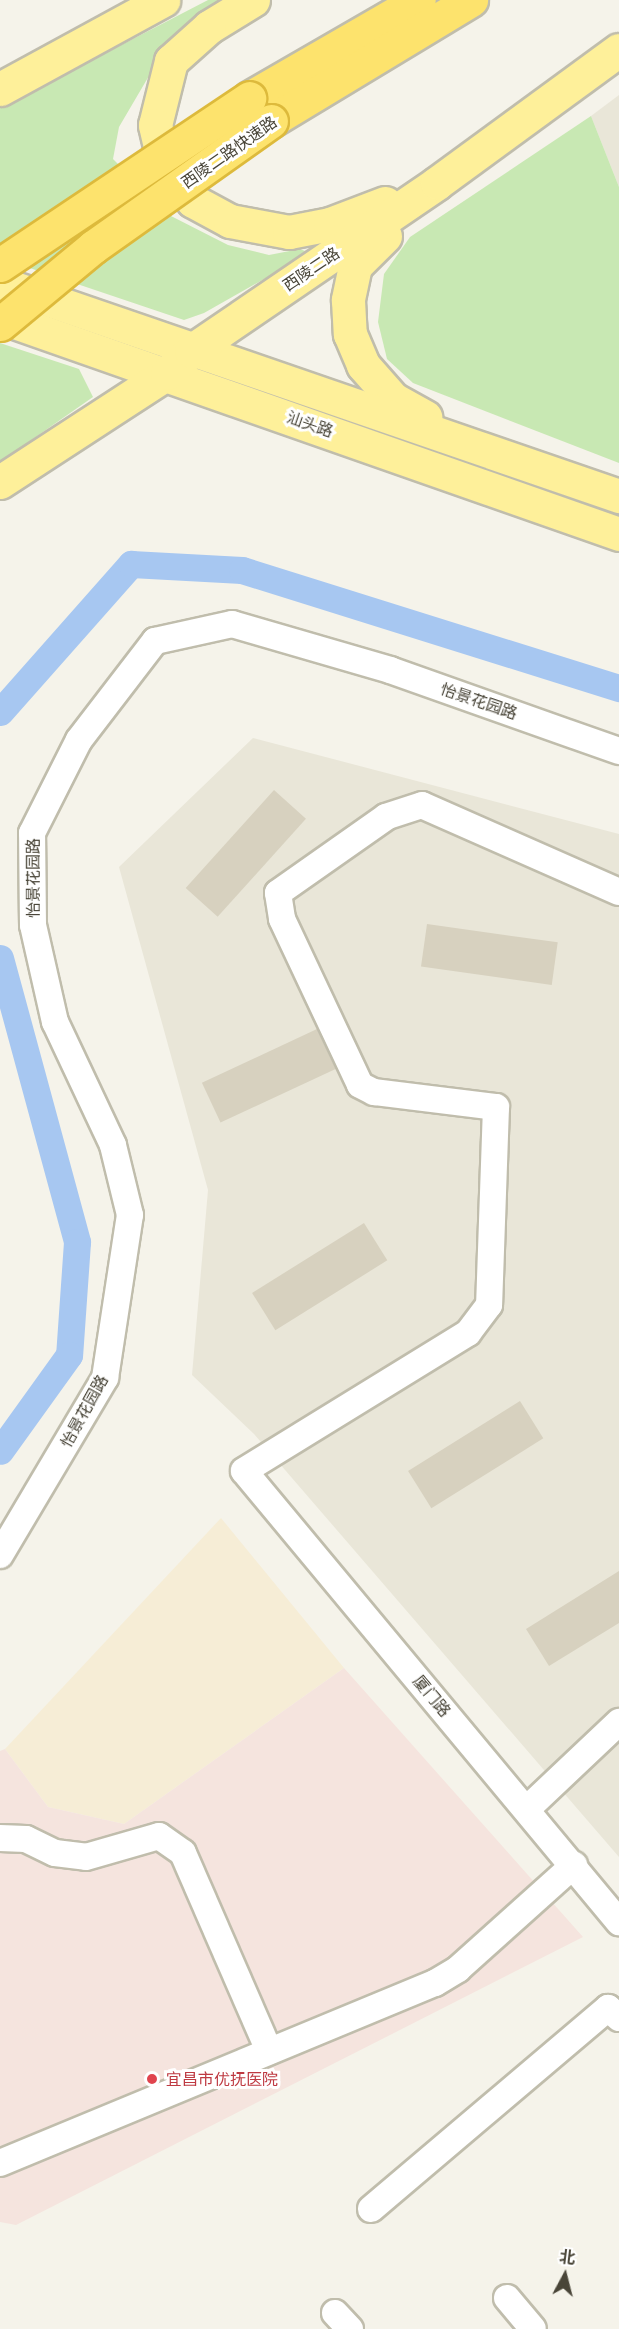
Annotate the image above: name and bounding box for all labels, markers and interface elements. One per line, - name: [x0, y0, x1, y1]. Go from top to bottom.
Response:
- street label: 西陵二路快速路: [178, 112, 280, 192]
- street label: 西陵二路: [279, 243, 343, 295]
- street label: 汕头路: [284, 407, 336, 441]
- street label: 怡景花园路: [438, 679, 520, 723]
- street label: 怡景花园路: [23, 838, 43, 918]
- street label: 怡景花园路: [56, 1371, 112, 1451]
- street label: 厦门路: [409, 1671, 455, 1721]
- place label: 宜昌市优抚医院: [166, 2069, 278, 2089]
- marker: 宜昌市优抚医院: [143, 2070, 161, 2088]
- north arrow: [535, 2245, 595, 2305]
- text: 北: [558, 2246, 576, 2268]

